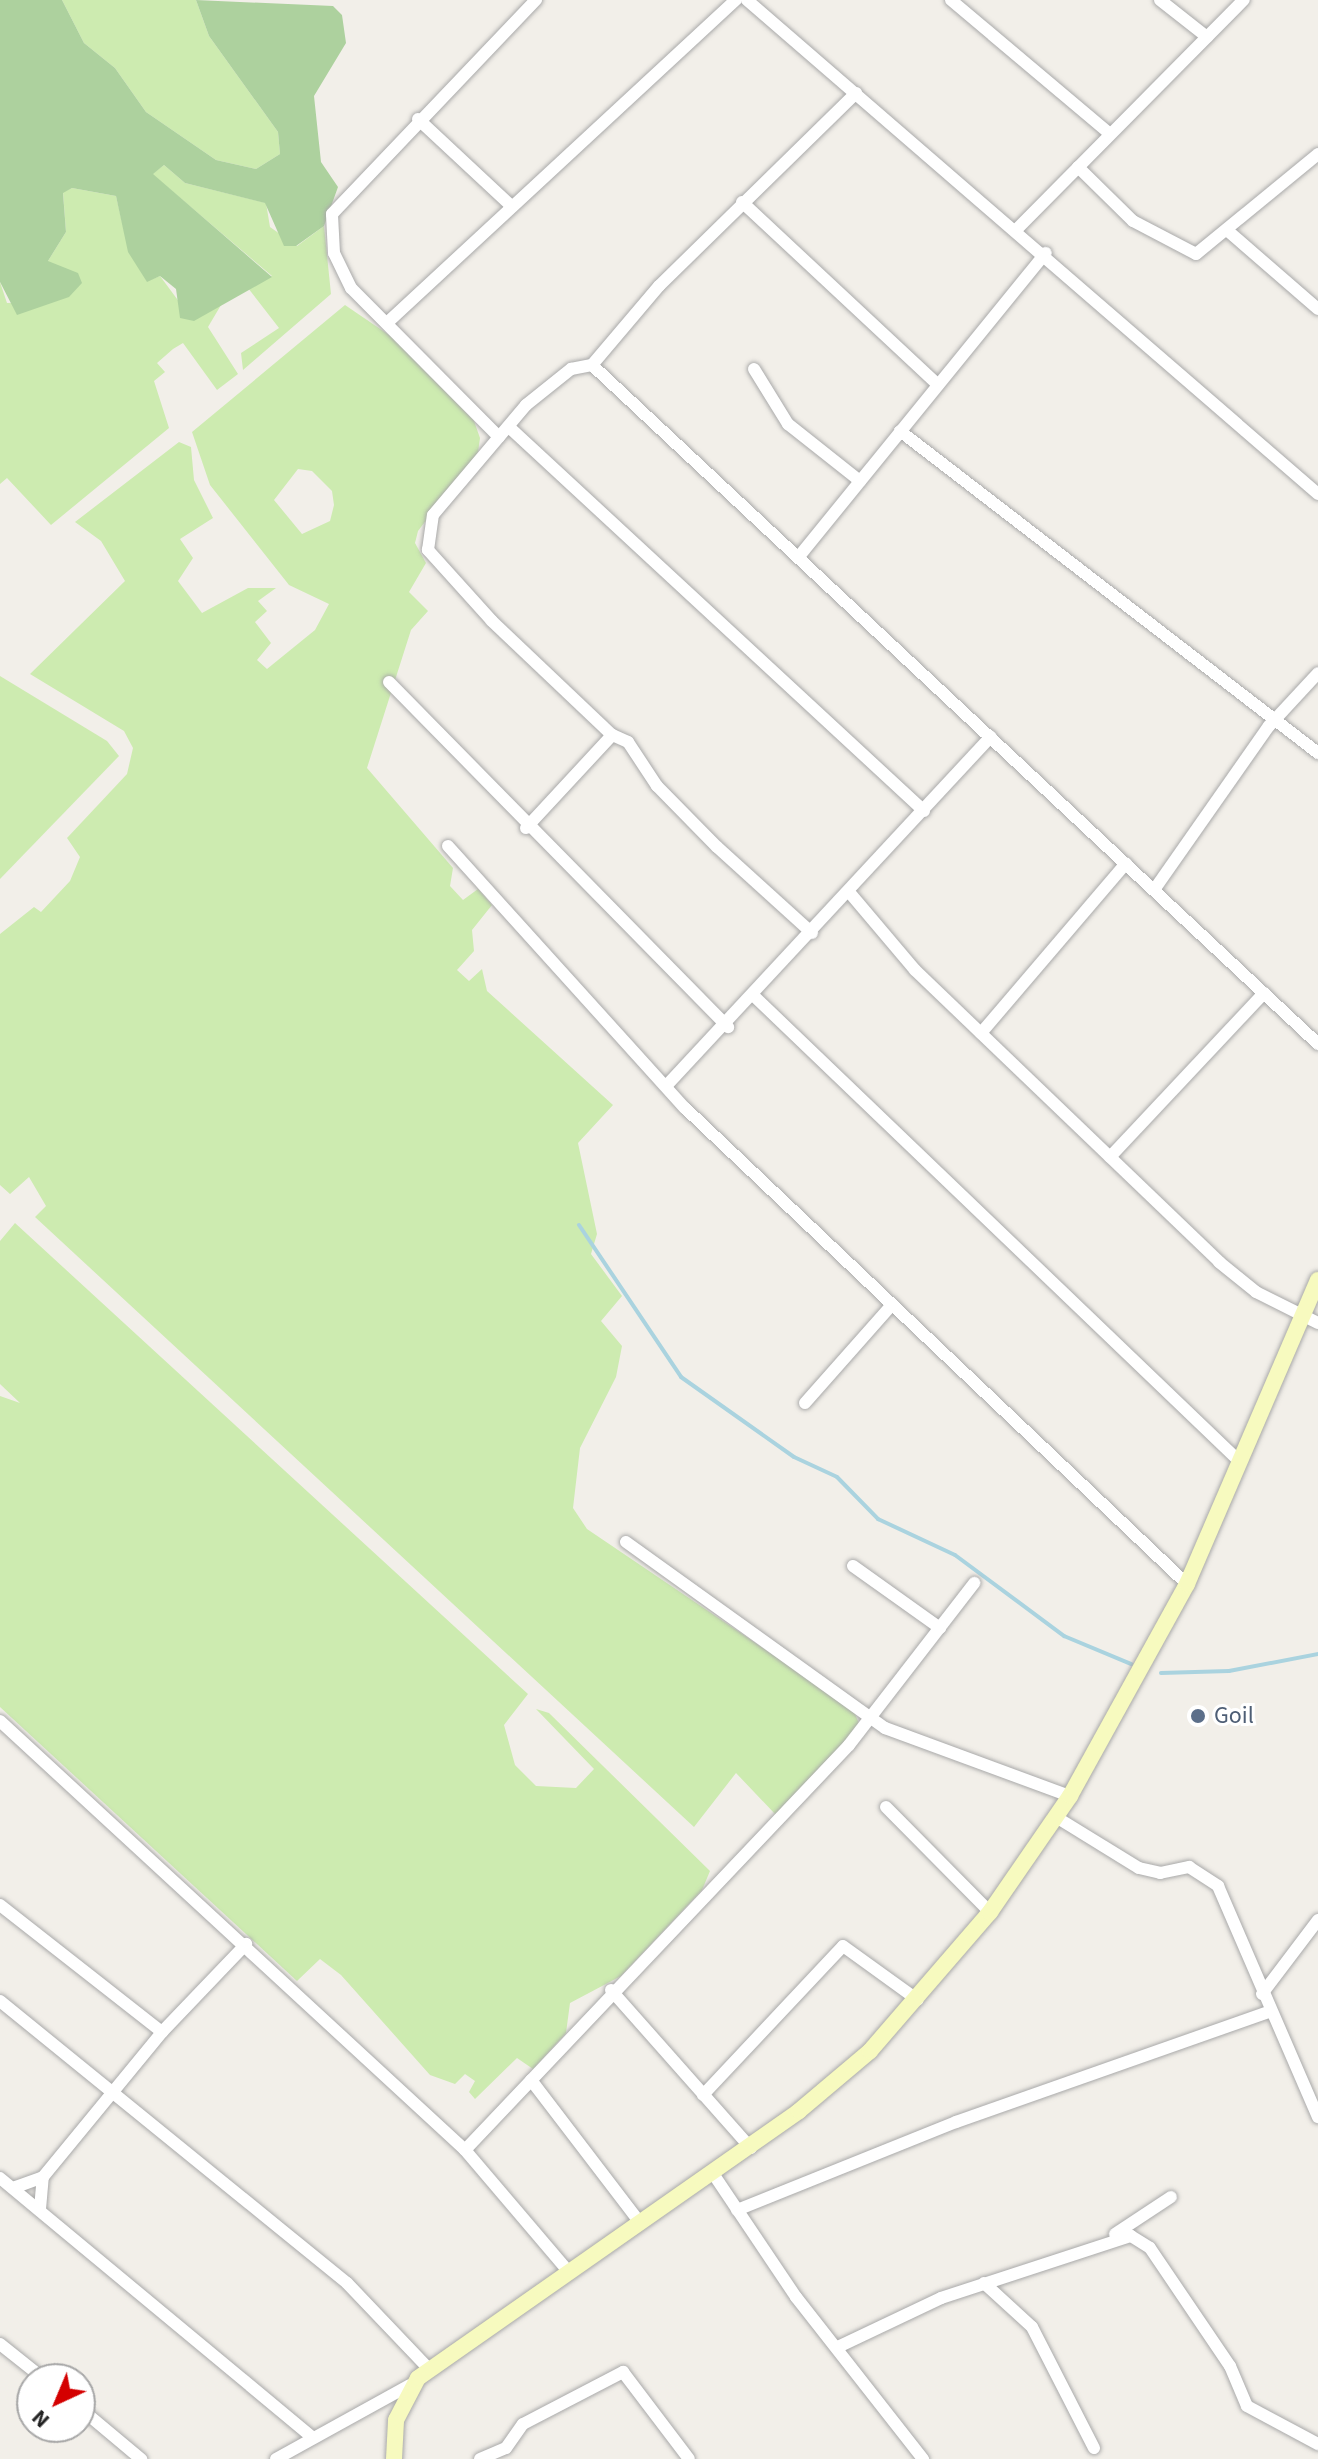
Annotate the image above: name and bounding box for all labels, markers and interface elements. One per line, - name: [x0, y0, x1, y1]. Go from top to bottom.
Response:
- place label: Goil: [1214, 1702, 1254, 1730]
- marker: Goil: [1189, 1707, 1207, 1725]
- north arrow: [16, 2363, 96, 2443]
- text: N: [24, 2402, 57, 2435]

